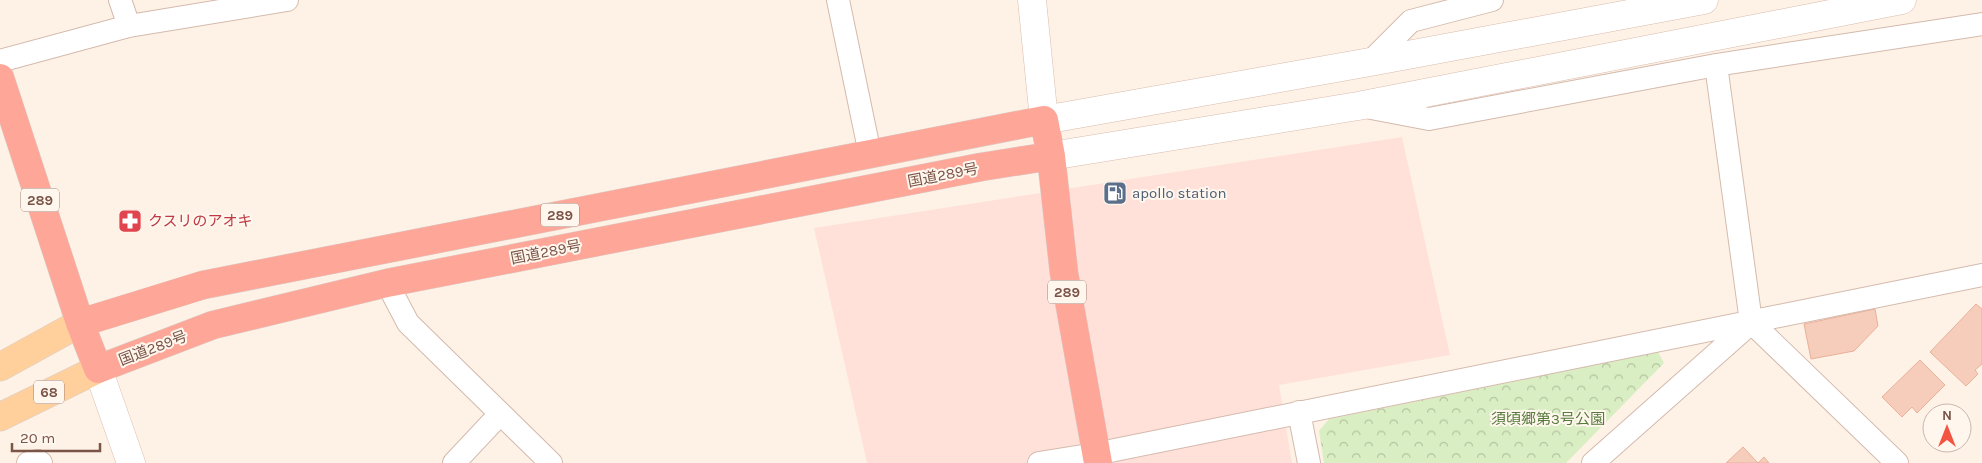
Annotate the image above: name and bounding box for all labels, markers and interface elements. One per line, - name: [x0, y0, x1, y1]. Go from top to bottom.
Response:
- street label: 国道289号: [906, 159, 980, 191]
- fuel station icon: apollo station: [1102, 180, 1128, 206]
- place label: apollo station: [1132, 184, 1227, 202]
- road number: 289: [21, 188, 59, 212]
- road number: 289: [541, 204, 579, 226]
- pharmacy icon: クスリのアオキ: [117, 208, 143, 234]
- place label: クスリのアオキ: [148, 212, 253, 230]
- street label: 国道289号: [509, 236, 583, 268]
- road number: 289: [1048, 280, 1086, 304]
- street label: 国道289号: [116, 327, 190, 369]
- road number: 68: [34, 381, 64, 404]
- north arrow: [1922, 403, 1972, 453]
- text: N: [1942, 407, 1952, 424]
- park label: 須頃郷第3号公園: [1491, 410, 1605, 428]
- scale bar: [12, 420, 100, 452]
- text: 20 m: [20, 429, 55, 447]

